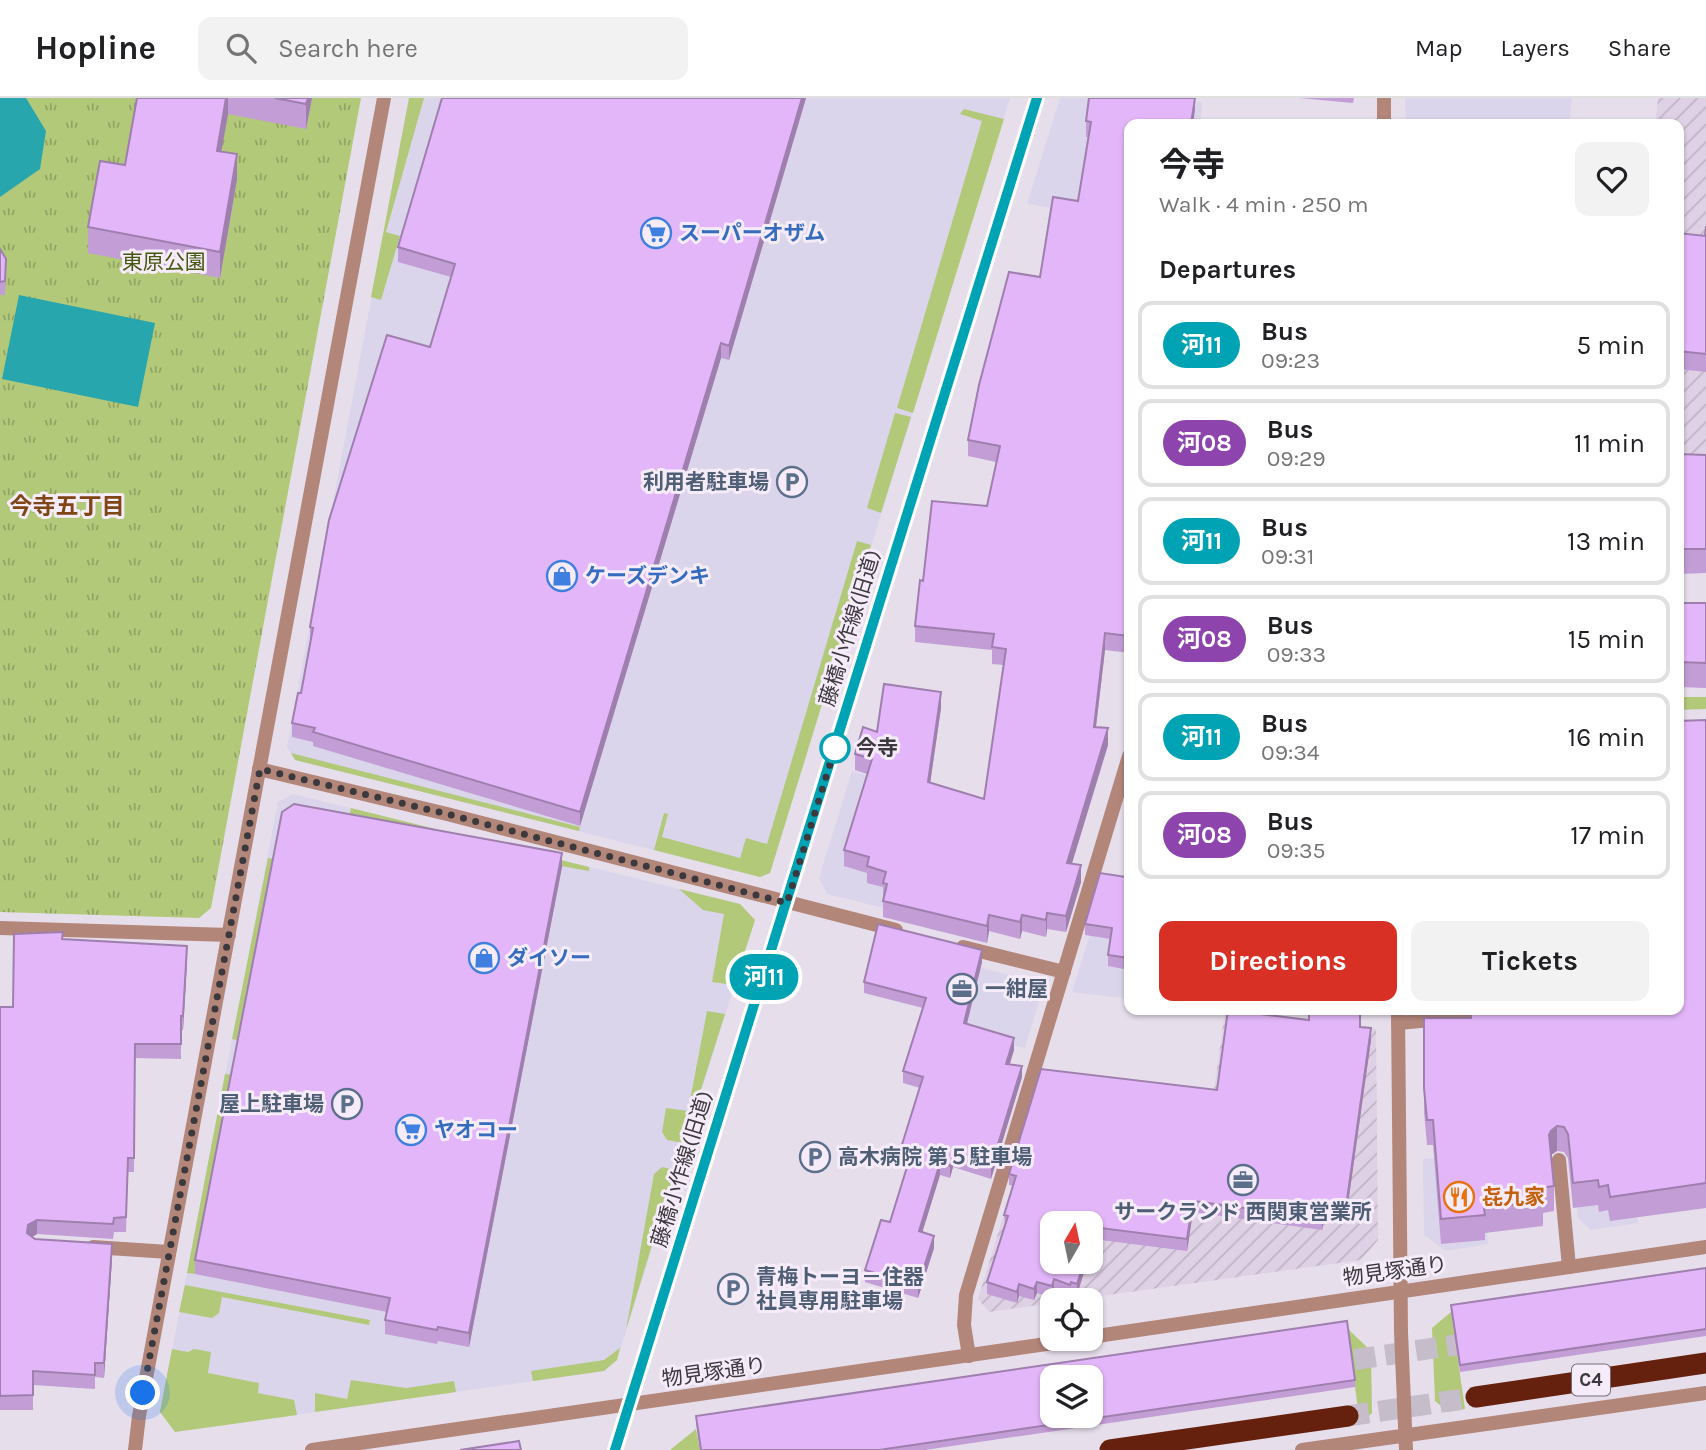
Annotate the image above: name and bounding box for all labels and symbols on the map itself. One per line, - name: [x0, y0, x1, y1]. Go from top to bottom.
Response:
- supermarket icon: スーパーオザム: [639, 216, 673, 250]
- place label: スーパーオザム: [679, 221, 825, 245]
- park label: 東原公園: [122, 250, 206, 274]
- parking icon: 利用者駐車場: [775, 465, 809, 499]
- place label: 利用者駐車場: [643, 470, 769, 494]
- district label: 今寺五丁目: [10, 493, 125, 520]
- street label: 藤橋小作線(旧道): [815, 547, 885, 709]
- shop icon: ケーズデンキ: [545, 559, 579, 593]
- place label: ケーズデンキ: [585, 564, 710, 588]
- marker: 今寺: [820, 733, 850, 763]
- place label: 今寺: [856, 736, 898, 760]
- shop icon: ダイソー: [467, 941, 501, 975]
- place label: ダイソー: [507, 946, 591, 970]
- line badge: 河11: [724, 954, 804, 1000]
- office icon: 一紺屋: [945, 972, 979, 1006]
- place label: 一紺屋: [985, 977, 1048, 1001]
- parking icon: 屋上駐車場: [330, 1087, 364, 1121]
- street label: 藤橋小作線(旧道): [647, 1088, 717, 1250]
- place label: 屋上駐車場: [219, 1092, 324, 1116]
- supermarket icon: ヤオコー: [394, 1113, 428, 1147]
- place label: ヤオコー: [434, 1118, 518, 1142]
- parking icon: 高木病院 第５駐車場: [798, 1140, 832, 1174]
- place label: 高木病院 第５駐車場: [838, 1145, 1032, 1169]
- office icon: サークランド 西関東営業所: [1226, 1163, 1260, 1197]
- restaurant icon: 㐂九家: [1442, 1180, 1476, 1214]
- place label: 㐂九家: [1482, 1185, 1545, 1209]
- place label: サークランド 西関東営業所: [1114, 1200, 1372, 1224]
- north arrow: [1040, 1211, 1102, 1274]
- street label: 物見塚通り: [1341, 1252, 1449, 1290]
- place label: 青梅トーヨ－住器 社員専用駐車場: [756, 1265, 924, 1313]
- parking icon: 青梅トーヨ－住器 社員専用駐車場: [716, 1272, 750, 1306]
- street label: 物見塚通り: [660, 1353, 768, 1391]
- road number: C4: [1572, 1364, 1610, 1396]
- your location: [125, 1375, 160, 1410]

